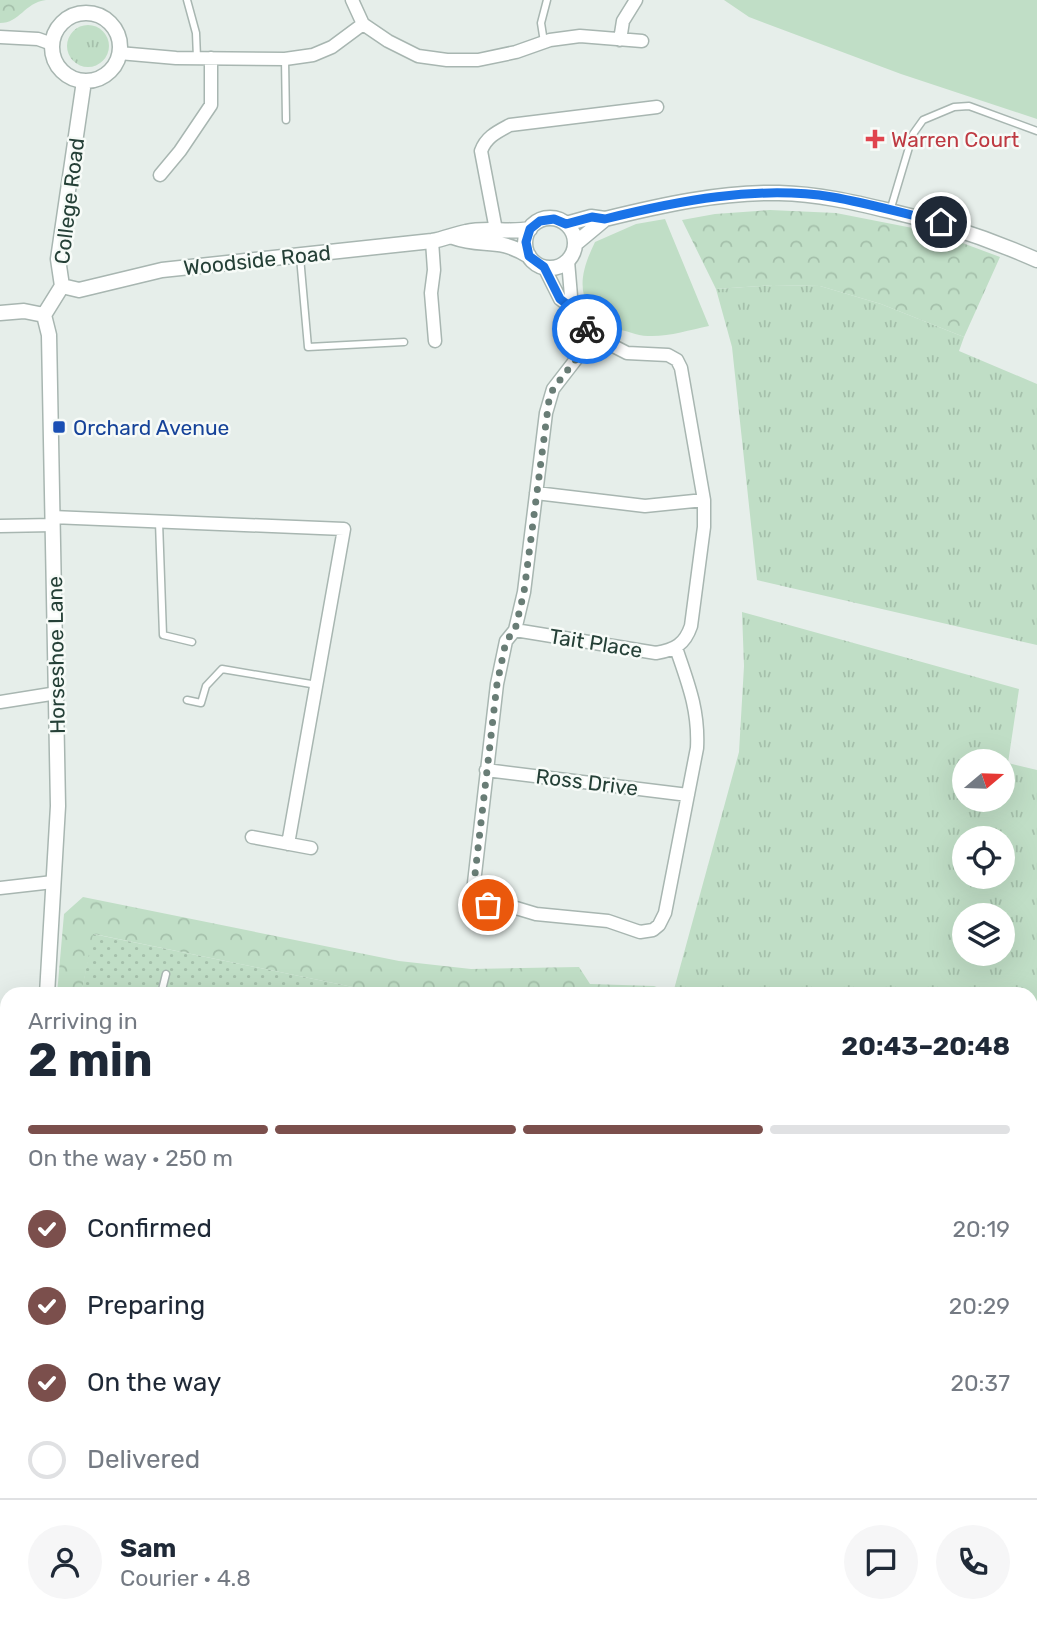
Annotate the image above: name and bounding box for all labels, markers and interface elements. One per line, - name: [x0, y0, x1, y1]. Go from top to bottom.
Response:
- place label: Warren Court: [891, 127, 1019, 152]
- marker: Warren Court: [865, 129, 885, 149]
- street label: College Road: [49, 136, 89, 266]
- pin: [911, 192, 971, 252]
- icon: home: [922, 203, 960, 241]
- street label: Woodside Road: [182, 240, 332, 280]
- courier: [552, 294, 622, 364]
- icon: bike: [568, 310, 606, 348]
- place label: Orchard Avenue: [73, 415, 229, 440]
- marker: Orchard Avenue: [51, 419, 67, 435]
- street label: Horseshoe Lane: [42, 576, 70, 734]
- street label: Tait Place: [548, 623, 644, 663]
- north arrow: [952, 749, 1015, 812]
- map controls: [952, 749, 1015, 966]
- street label: Ross Drive: [534, 763, 640, 801]
- button: locate: [952, 826, 1015, 889]
- pin: [458, 875, 518, 935]
- icon: bag: [469, 886, 507, 924]
- button: layers: [952, 903, 1015, 966]
- text: Arriving in: [28, 1007, 138, 1035]
- text: 20:43–20:48: [841, 1031, 1010, 1062]
- text: 2 min: [28, 1033, 153, 1088]
- text: On the way · 250 m: [28, 1144, 233, 1172]
- icon: check: [28, 1210, 66, 1248]
- text: Confirmed: [87, 1213, 212, 1244]
- text: 20:19: [953, 1215, 1010, 1243]
- icon: check: [28, 1287, 66, 1325]
- text: Preparing: [87, 1290, 205, 1321]
- text: 20:29: [949, 1292, 1010, 1320]
- icon: check: [28, 1364, 66, 1402]
- text: On the way: [87, 1367, 221, 1398]
- text: 20:37: [950, 1369, 1010, 1397]
- text: Delivered: [87, 1444, 200, 1475]
- button: person: [28, 1525, 102, 1599]
- button: chat: [844, 1525, 918, 1599]
- button: phone: [936, 1525, 1010, 1599]
- text: Sam: [120, 1533, 176, 1564]
- text: Courier · 4.8: [120, 1564, 251, 1592]

